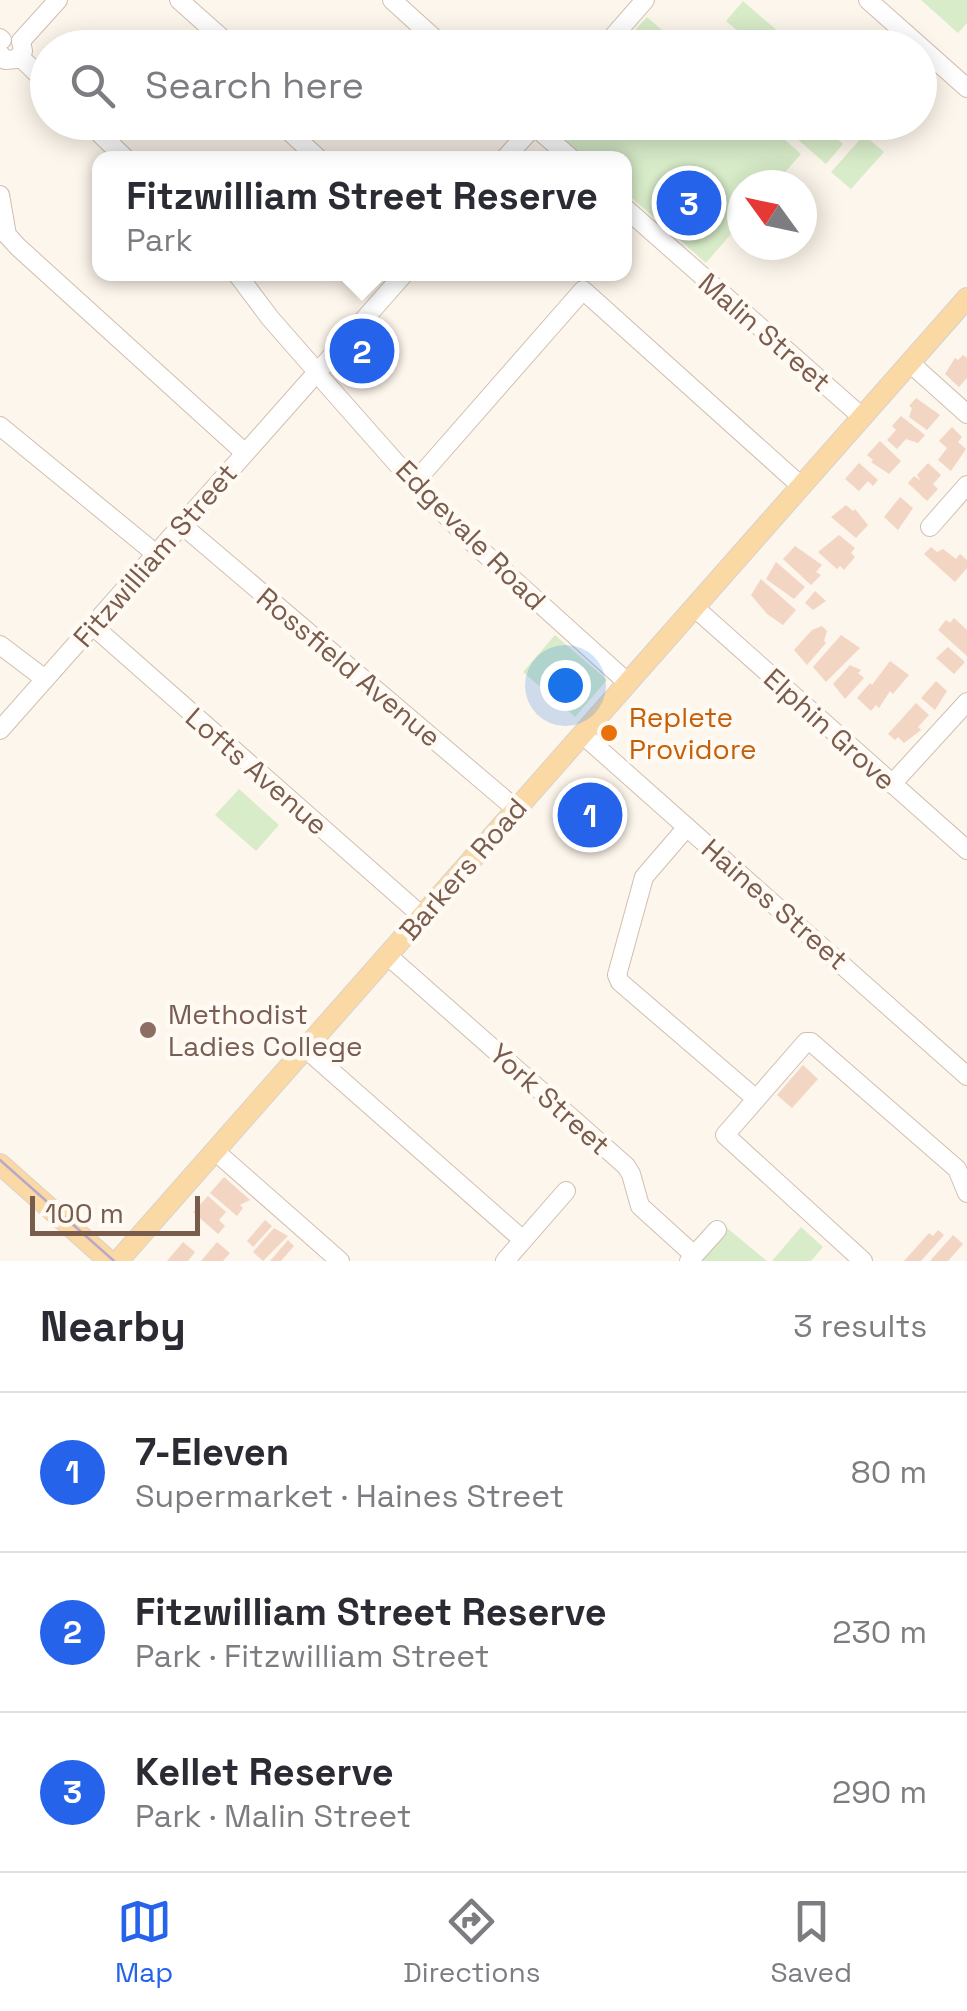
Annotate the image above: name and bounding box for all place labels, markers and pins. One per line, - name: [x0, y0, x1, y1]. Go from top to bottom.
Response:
- pin: 3: [656, 166, 722, 240]
- pin: 2: [330, 314, 394, 388]
- place label: Replete Providore: [629, 699, 757, 767]
- marker: Replete Providore: [598, 722, 620, 744]
- pin: 1: [558, 778, 622, 852]
- place label: Methodist Ladies College: [168, 996, 363, 1064]
- marker: Methodist Ladies College: [137, 1019, 159, 1041]

